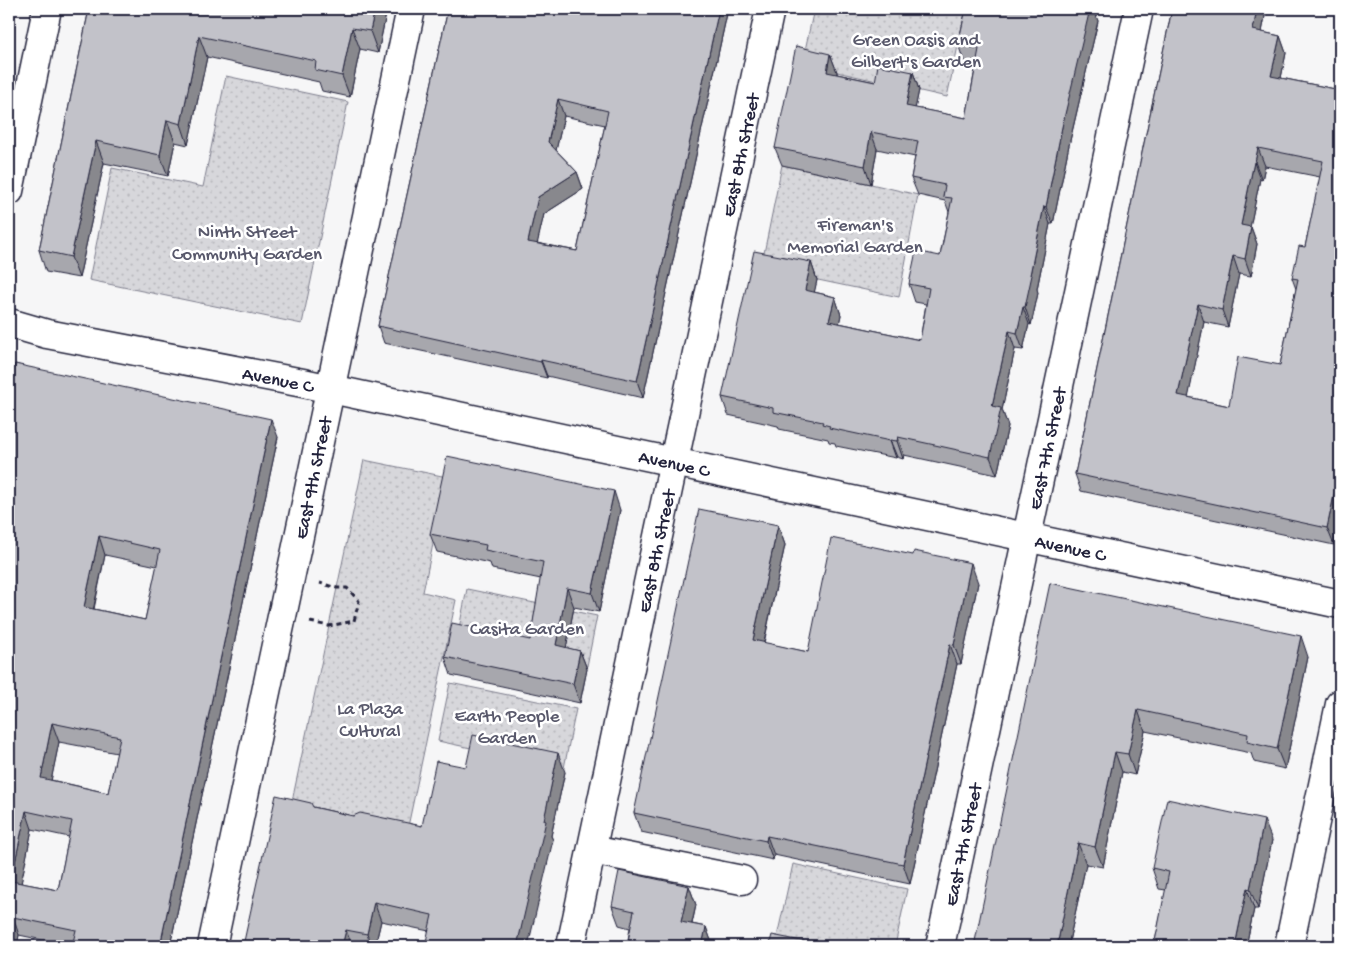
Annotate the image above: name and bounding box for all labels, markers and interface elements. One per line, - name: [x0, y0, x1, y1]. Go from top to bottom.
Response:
- park label: Green Oasis and Gilbert's Garden: [851, 30, 981, 75]
- street label: East 8th Street: [718, 90, 767, 219]
- park label: Fireman's Memorial Garden: [787, 215, 923, 260]
- park label: Ninth Street Community Garden: [172, 222, 322, 267]
- street label: Avenue C: [240, 364, 317, 400]
- street label: East 7th Street: [1025, 383, 1074, 512]
- street label: East 9th Street: [291, 413, 340, 541]
- street label: Avenue C: [636, 447, 713, 485]
- street label: East 8th Street: [634, 486, 683, 615]
- street label: Avenue C: [1032, 531, 1109, 569]
- park label: Casita Garden: [470, 619, 584, 642]
- park label: La Plaza Cultural: [337, 699, 405, 744]
- park label: Earth People Garden: [454, 706, 560, 751]
- street label: East 7th Street: [941, 779, 990, 908]

